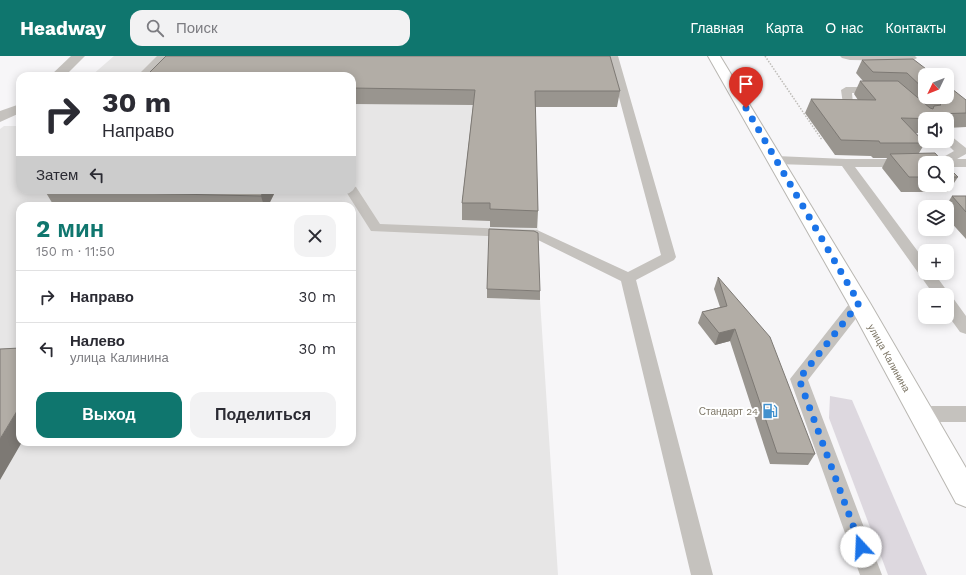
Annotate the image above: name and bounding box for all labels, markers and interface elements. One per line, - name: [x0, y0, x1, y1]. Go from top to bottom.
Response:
- search box: [130, 10, 410, 46]
- text: Headway: [20, 17, 106, 40]
- icon: search: [144, 17, 166, 39]
- text: Поиск: [176, 19, 218, 37]
- text: Главная: [691, 20, 744, 36]
- text: Карта: [766, 20, 803, 36]
- text: О нас: [825, 20, 864, 36]
- text: Контакты: [886, 20, 946, 36]
- pin: [729, 67, 763, 108]
- north arrow: [918, 68, 954, 104]
- map controls: [918, 68, 954, 324]
- icon: arrive: [735, 73, 757, 95]
- text: 30 m: [102, 86, 171, 119]
- icon: right: [36, 88, 88, 140]
- button: sound: [918, 112, 954, 148]
- text: Направо: [102, 120, 174, 141]
- button: search: [918, 156, 954, 192]
- icon: left: [86, 164, 108, 186]
- text: Затем: [36, 166, 78, 184]
- button: layers: [918, 200, 954, 236]
- text: 2 мин: [36, 215, 104, 243]
- button: close: [294, 215, 336, 257]
- text: 150 m · 11:50: [36, 244, 115, 259]
- button: +: [918, 244, 954, 280]
- icon: right: [36, 286, 58, 308]
- text: Направо: [70, 288, 134, 306]
- text: 30 m: [299, 288, 336, 306]
- button: −: [918, 288, 954, 324]
- street label: улица Калинина: [866, 322, 912, 394]
- text: Налево: [70, 332, 125, 350]
- icon: left: [36, 338, 58, 360]
- text: 30 m: [299, 340, 336, 358]
- text: улица Калинина: [70, 350, 169, 365]
- button: Выход: [36, 392, 182, 438]
- button: Поделиться: [190, 392, 336, 438]
- fuel station icon: Стандарт 24: [761, 402, 779, 420]
- place label: Стандарт 24: [699, 406, 758, 417]
- position arrow: [840, 526, 882, 568]

